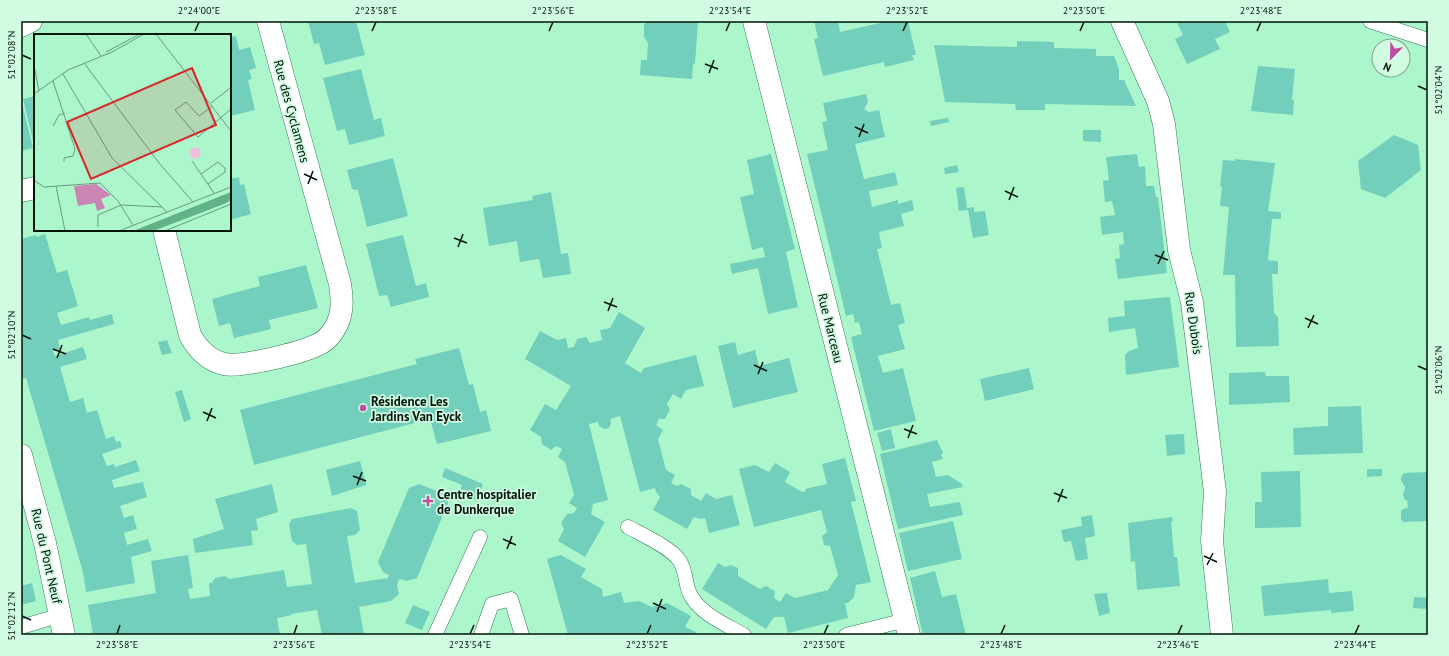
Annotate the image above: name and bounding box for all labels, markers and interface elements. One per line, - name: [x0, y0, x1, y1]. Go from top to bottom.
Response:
- text: 2°24'00"E: [178, 4, 220, 17]
- text: 2°23'58"E: [355, 4, 397, 17]
- text: 2°23'56"E: [532, 4, 574, 17]
- text: 2°23'54"E: [709, 4, 751, 17]
- text: 2°23'52"E: [886, 4, 928, 17]
- text: 2°23'50"E: [1063, 4, 1105, 17]
- text: 2°23'48"E: [1240, 4, 1282, 17]
- text: 51°02'08"N: [5, 30, 18, 80]
- inset map: [34, 34, 231, 231]
- north arrow: [1371, 38, 1411, 78]
- street label: Rue des Cyclamens: [270, 58, 313, 164]
- text: N: [1381, 59, 1393, 75]
- text: 51°02'04"N: [1432, 65, 1445, 115]
- street label: Rue Marceau: [814, 291, 847, 365]
- street label: Rue Dubois: [1181, 291, 1206, 356]
- text: 51°02'10"N: [5, 310, 18, 360]
- text: 51°02'06"N: [1432, 345, 1445, 395]
- place label: Résidence Les Jardins Van Eyck: [370, 393, 462, 425]
- marker: Résidence Les Jardins Van Eyck: [358, 403, 368, 413]
- place label: Centre hospitalier de Dunkerque: [437, 486, 536, 518]
- marker: Centre hospitalier de Dunkerque: [422, 495, 434, 507]
- street label: Rue du Pont Neuf: [27, 507, 66, 606]
- text: 51°02'12"N: [5, 591, 18, 641]
- text: 2°23'58"E: [96, 638, 138, 651]
- text: 2°23'56"E: [273, 638, 315, 651]
- text: 2°23'54"E: [449, 638, 491, 651]
- text: 2°23'52"E: [626, 638, 668, 651]
- text: 2°23'50"E: [803, 638, 845, 651]
- text: 2°23'48"E: [980, 638, 1022, 651]
- text: 2°23'46"E: [1157, 638, 1199, 651]
- text: 2°23'44"E: [1334, 638, 1376, 651]

